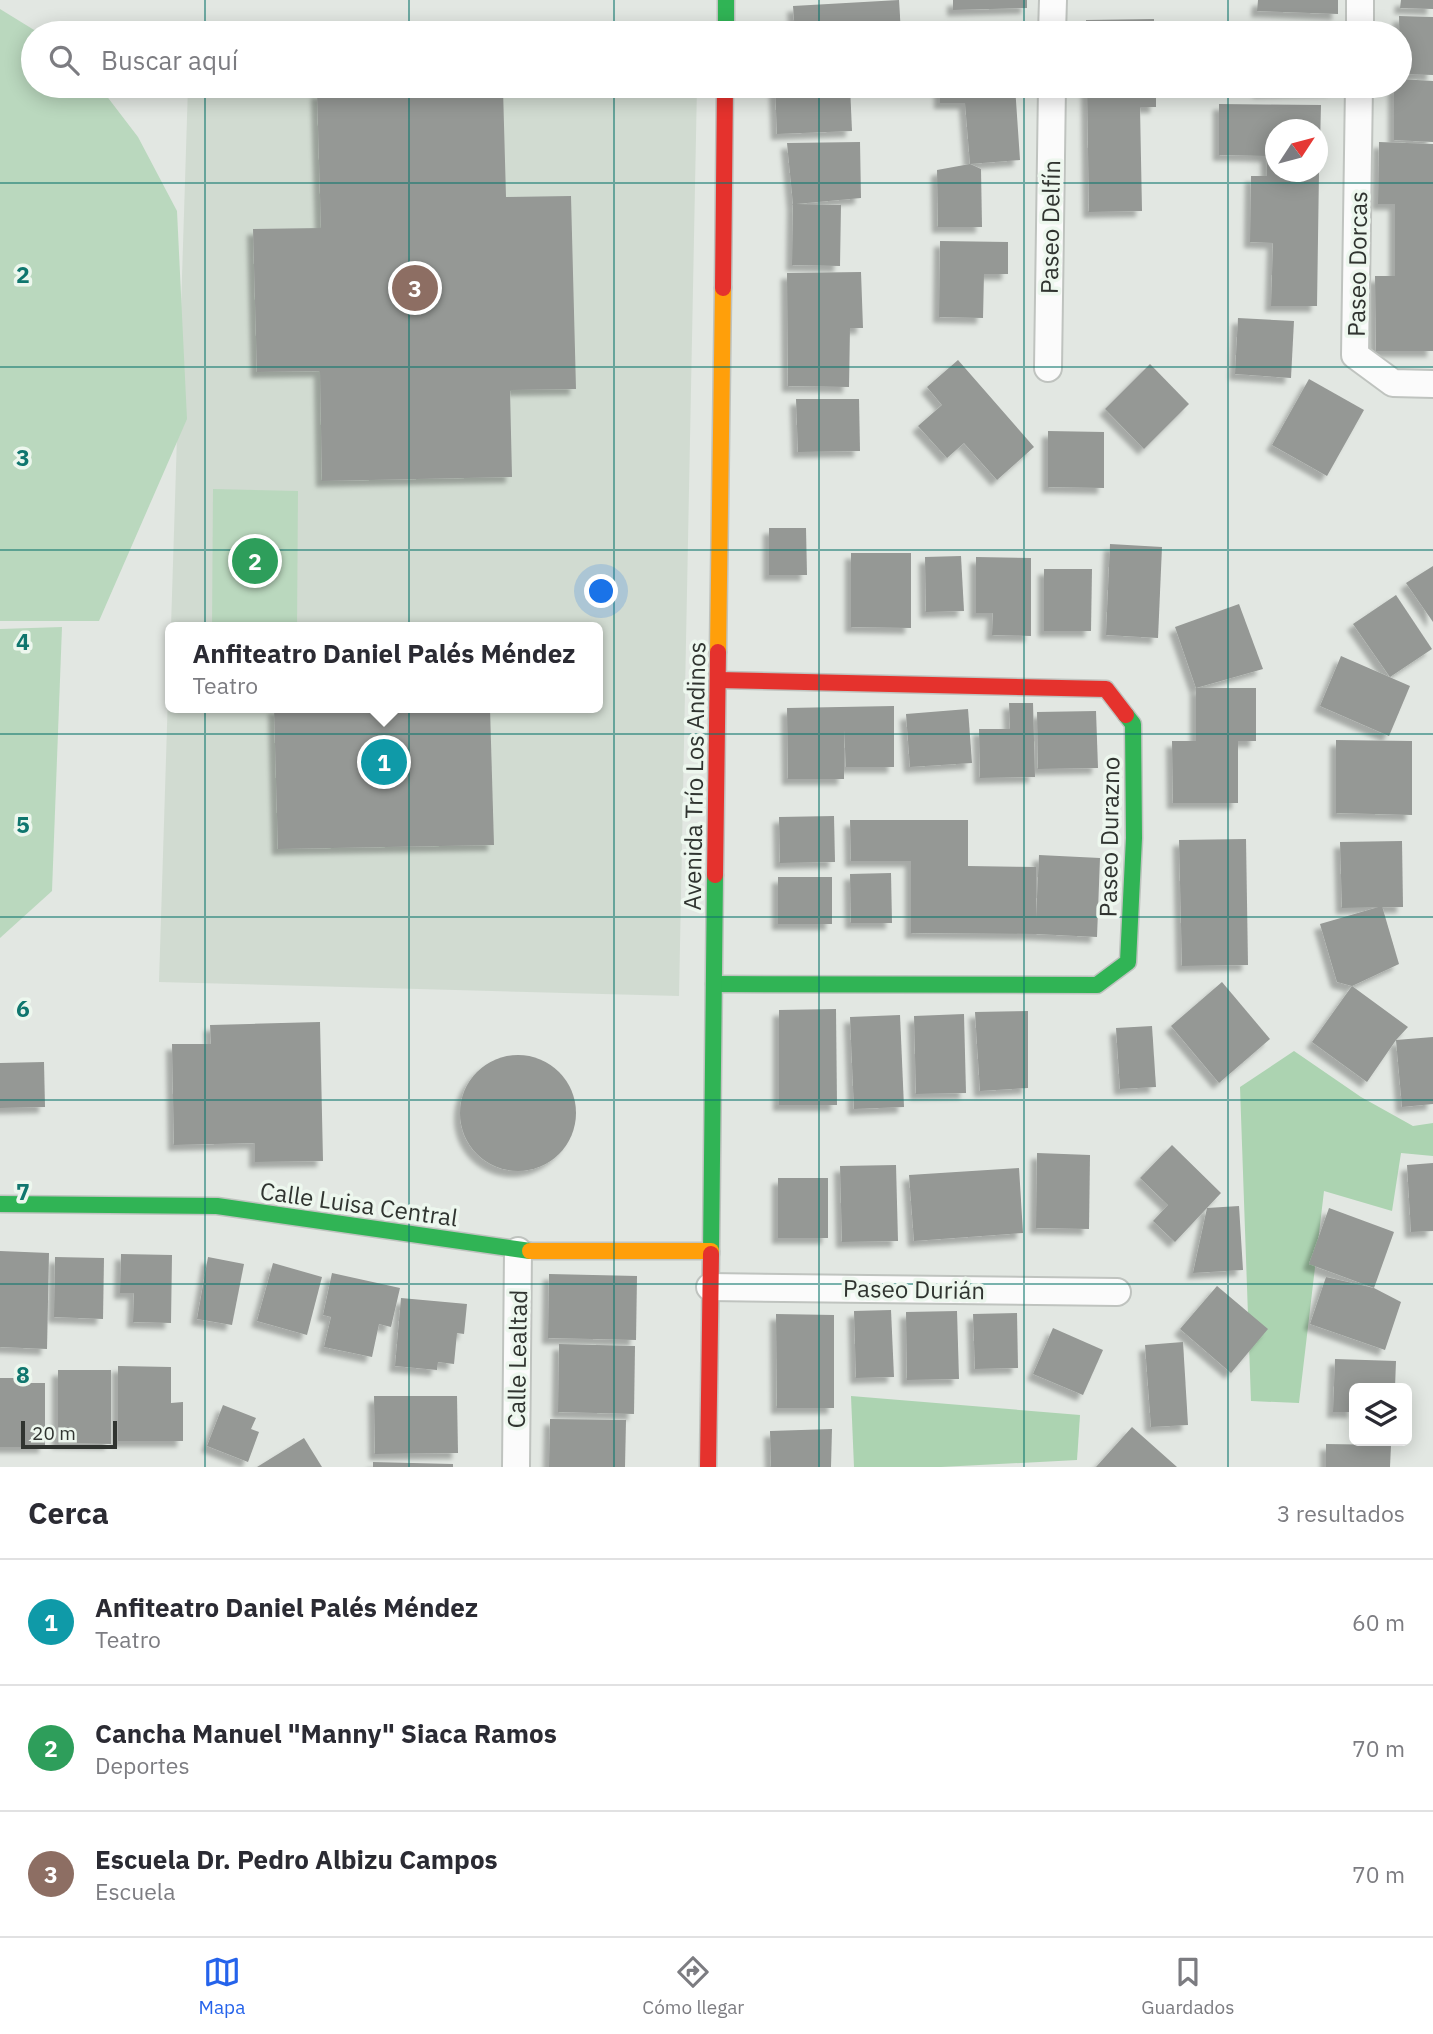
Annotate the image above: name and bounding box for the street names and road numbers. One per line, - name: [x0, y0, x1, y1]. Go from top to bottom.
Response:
- street label: Paseo Delfín: [1033, 160, 1067, 294]
- street label: Paseo Dorcas: [1340, 191, 1374, 337]
- street label: Avenida Trío Los Andinos: [676, 641, 712, 911]
- street label: Paseo Durazno: [1092, 756, 1126, 918]
- street label: Calle Luisa Central: [258, 1174, 460, 1234]
- street label: Paseo Durián: [843, 1272, 985, 1306]
- street label: Calle Lealtad: [500, 1289, 534, 1429]

